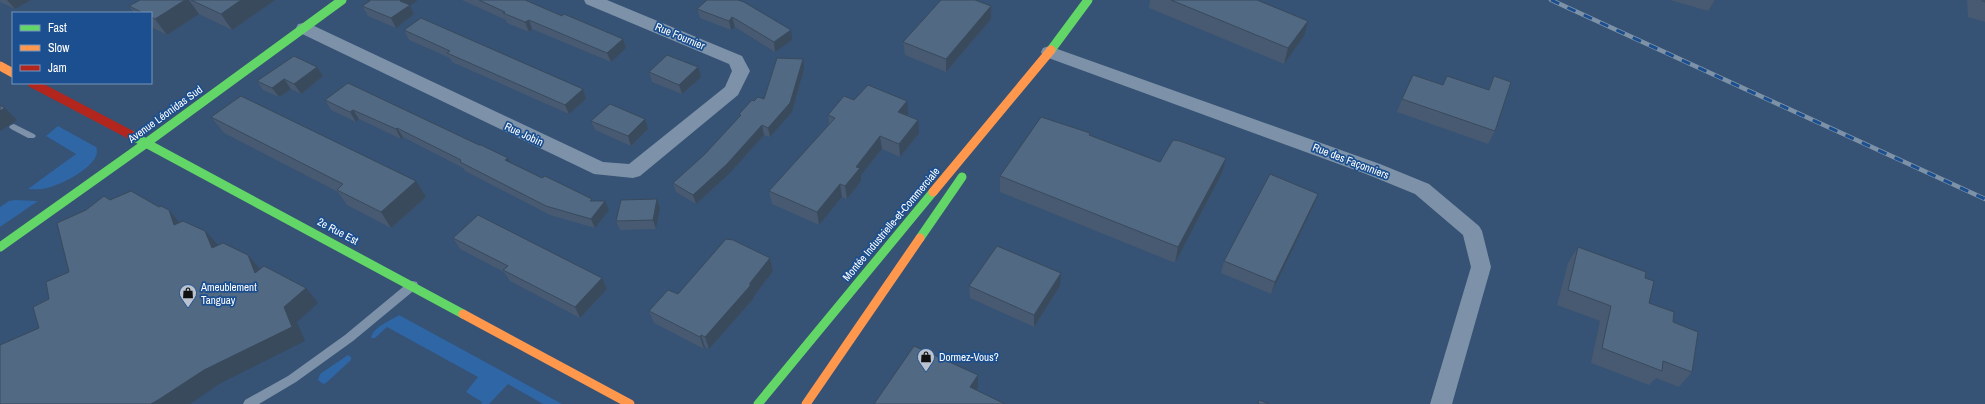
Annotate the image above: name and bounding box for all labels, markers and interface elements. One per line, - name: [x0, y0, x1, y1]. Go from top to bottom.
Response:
- legend: [12, 12, 152, 84]
- street label: Rue Fournier: [653, 19, 707, 53]
- text: Fast: [48, 20, 67, 36]
- text: Slow: [48, 40, 70, 56]
- text: Jam: [48, 60, 67, 76]
- street label: Avenue Léonidas Sud: [124, 82, 205, 146]
- street label: Rue Jobin: [502, 119, 546, 149]
- street label: Rue des Façonniers: [1311, 140, 1392, 182]
- street label: Montée Industrielle-et-Commerciale: [839, 164, 943, 284]
- street label: 2e Rue Est: [315, 214, 361, 248]
- place label: Ameublement Tanguay: [200, 280, 257, 307]
- shop icon: Ameublement Tanguay: [178, 283, 198, 308]
- shop icon: Dormez-Vous?: [916, 347, 936, 372]
- place label: Dormez-Vous?: [939, 350, 999, 364]

